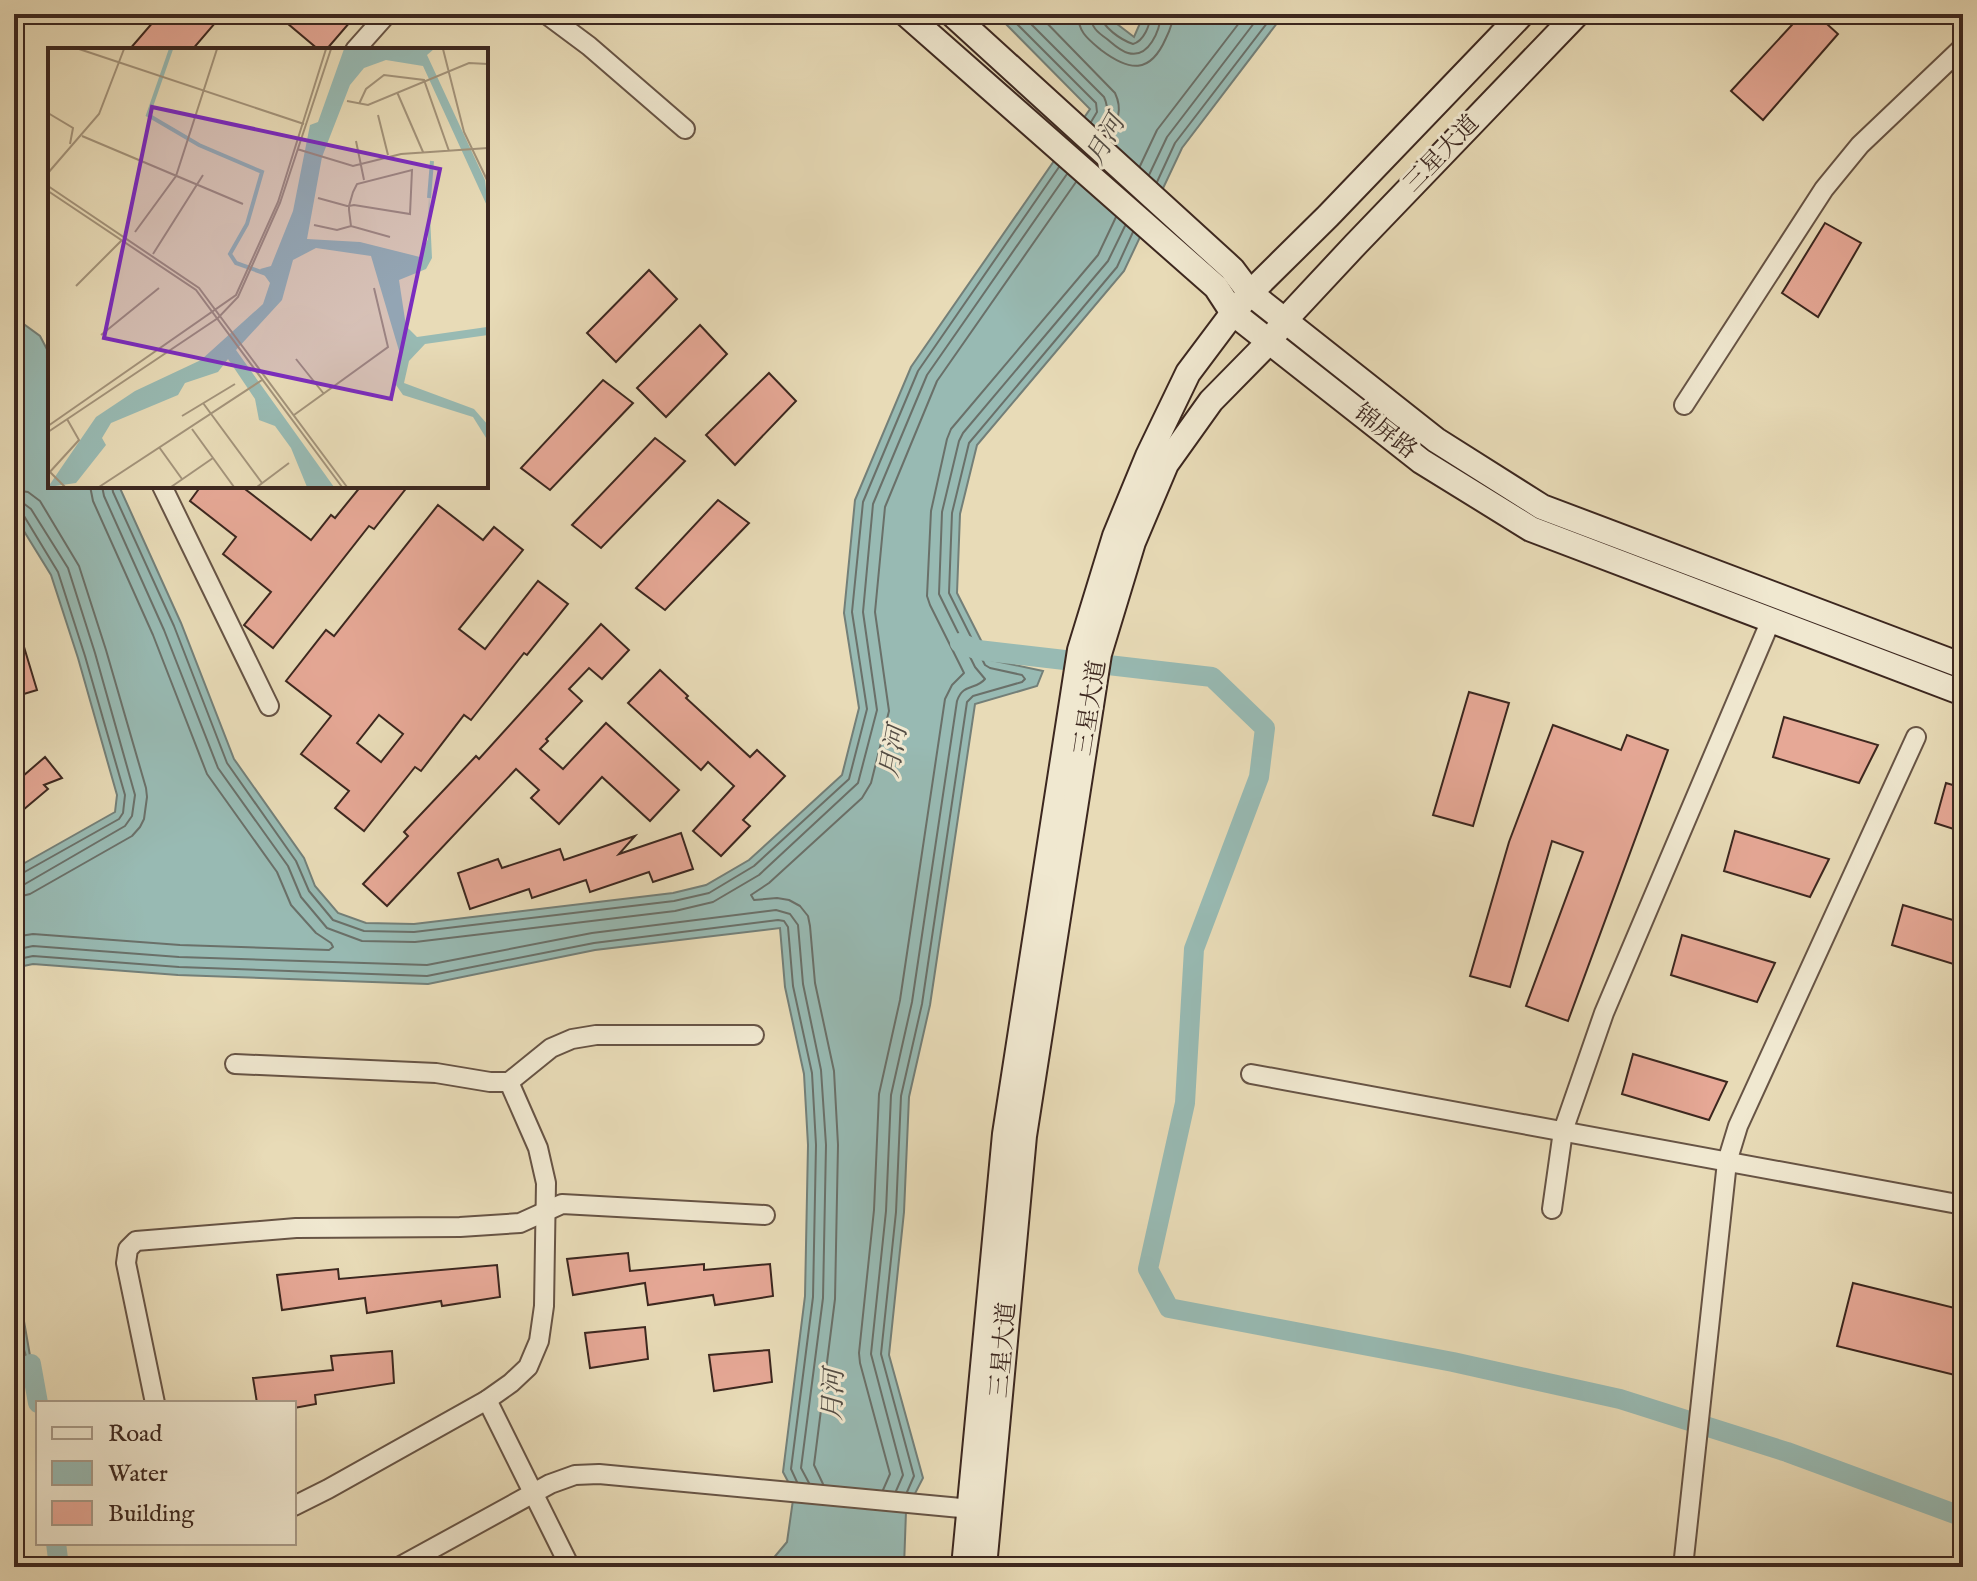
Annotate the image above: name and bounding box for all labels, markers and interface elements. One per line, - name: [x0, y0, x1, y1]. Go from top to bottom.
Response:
- inset map: [48, 48, 488, 488]
- water label: 月河: [1079, 106, 1135, 171]
- street label: 三星大道: [1398, 109, 1486, 199]
- street label: 锦屏路: [1347, 398, 1423, 466]
- street label: 三星大道: [1068, 658, 1114, 758]
- water label: 月河: [873, 720, 915, 780]
- street label: 三星大道: [984, 1301, 1024, 1399]
- water label: 月河: [817, 1364, 852, 1422]
- legend: [36, 1401, 296, 1545]
- text: Road: [108, 1419, 162, 1450]
- text: Water: [108, 1459, 168, 1490]
- text: Building: [108, 1499, 195, 1530]

